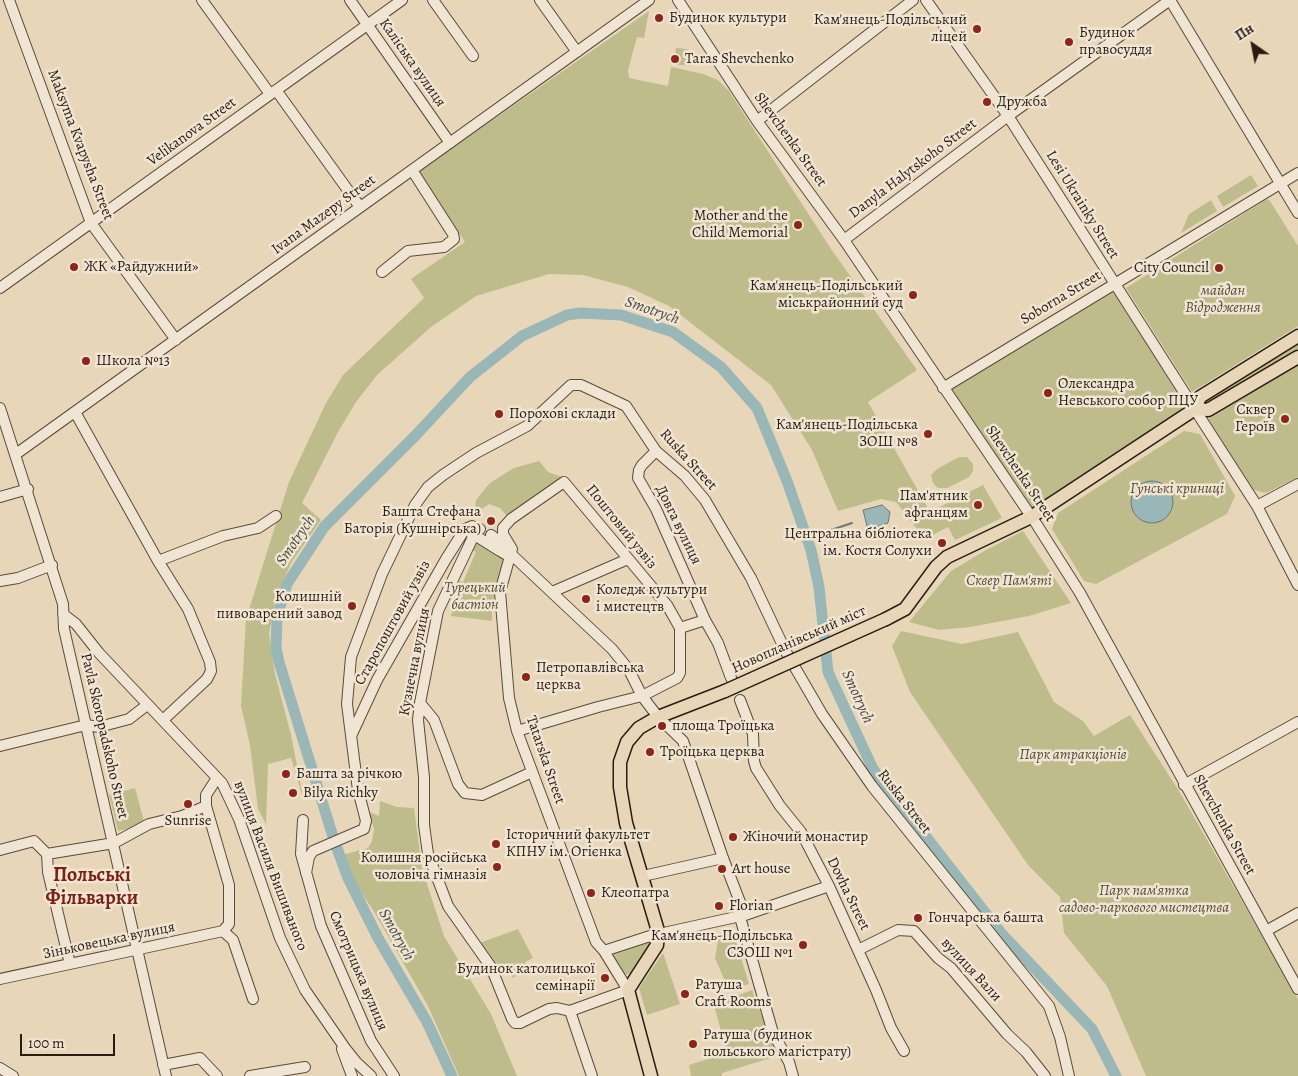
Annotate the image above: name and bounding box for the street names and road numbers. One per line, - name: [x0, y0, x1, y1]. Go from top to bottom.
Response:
- street label: Каліська вулиця: [375, 15, 449, 111]
- street label: Maksyma Kvapysha Street: [43, 67, 117, 223]
- street label: Shevchenka Street: [750, 89, 830, 191]
- street label: Velikanova Street: [144, 94, 240, 170]
- street label: Danyla Halytskoho Street: [846, 115, 980, 223]
- street label: Lesi Ukrainky Street: [1041, 148, 1123, 262]
- street label: Ivana Mazepy Street: [269, 171, 379, 259]
- street label: Soborna Street: [1017, 267, 1105, 329]
- street label: Shevchenka Street: [981, 422, 1059, 526]
- street label: Ruska Street: [656, 425, 720, 495]
- street label: Поштовий узвіз: [582, 481, 660, 573]
- street label: Довга вулиця: [651, 482, 705, 568]
- street label: Старопоштовий узвіз: [351, 558, 435, 688]
- street label: Новопланівський міст: [729, 602, 869, 678]
- street label: Кузнечна вулиця: [396, 607, 434, 717]
- street label: Pavla Skoropadskoho Street: [76, 651, 132, 821]
- street label: Tatarska Street: [521, 714, 569, 806]
- street label: Ruska Street: [873, 766, 935, 838]
- street label: Shevchenka Street: [1189, 772, 1259, 878]
- street label: вулиця Василя Вишиваного: [229, 779, 311, 953]
- street label: Dovha Street: [823, 854, 873, 934]
- street label: Смотрицька вулиця: [325, 909, 391, 1033]
- street label: Зіньковецька вулиця: [41, 918, 177, 964]
- street label: вулиця Вали: [937, 934, 1005, 1006]

